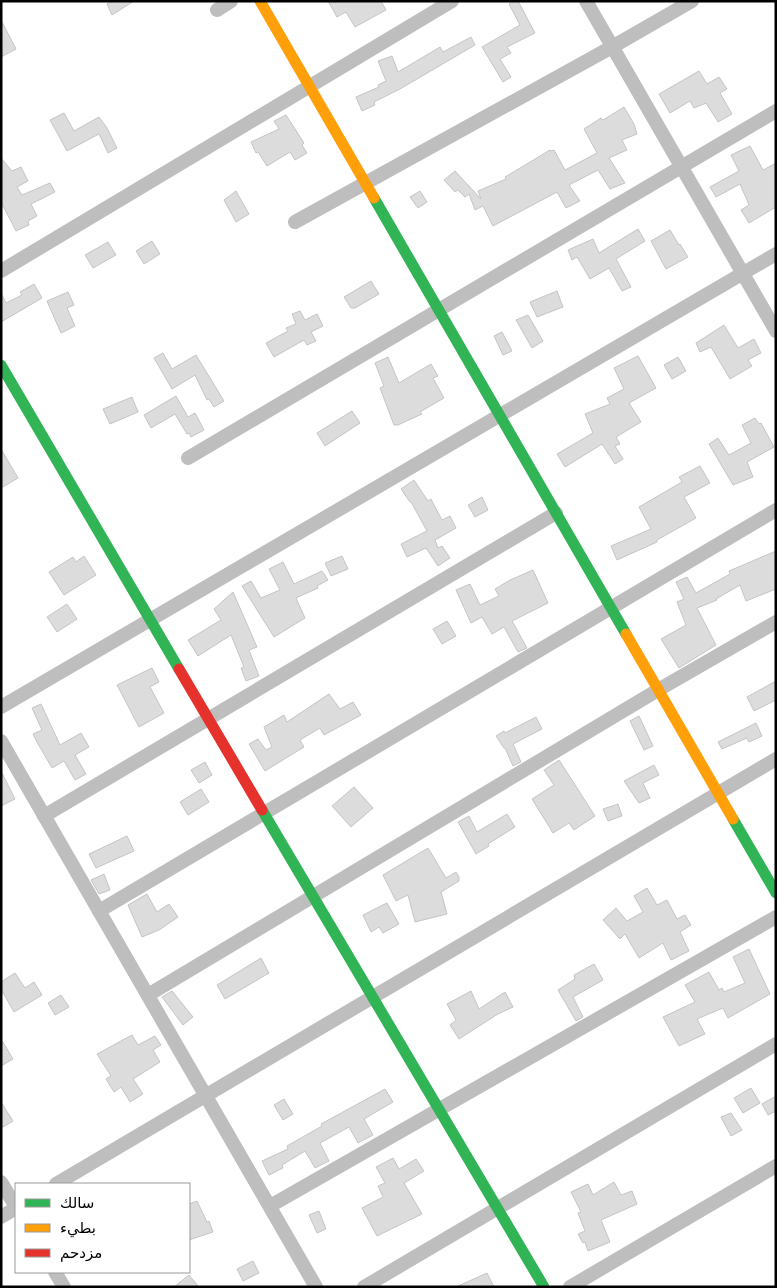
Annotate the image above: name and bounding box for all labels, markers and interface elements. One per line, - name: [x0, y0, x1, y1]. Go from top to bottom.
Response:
- legend: [15, 1183, 190, 1273]
- text: سالك: [60, 1194, 94, 1212]
- text: بطيء: [60, 1219, 96, 1238]
- text: مزدحم: [60, 1244, 102, 1262]

